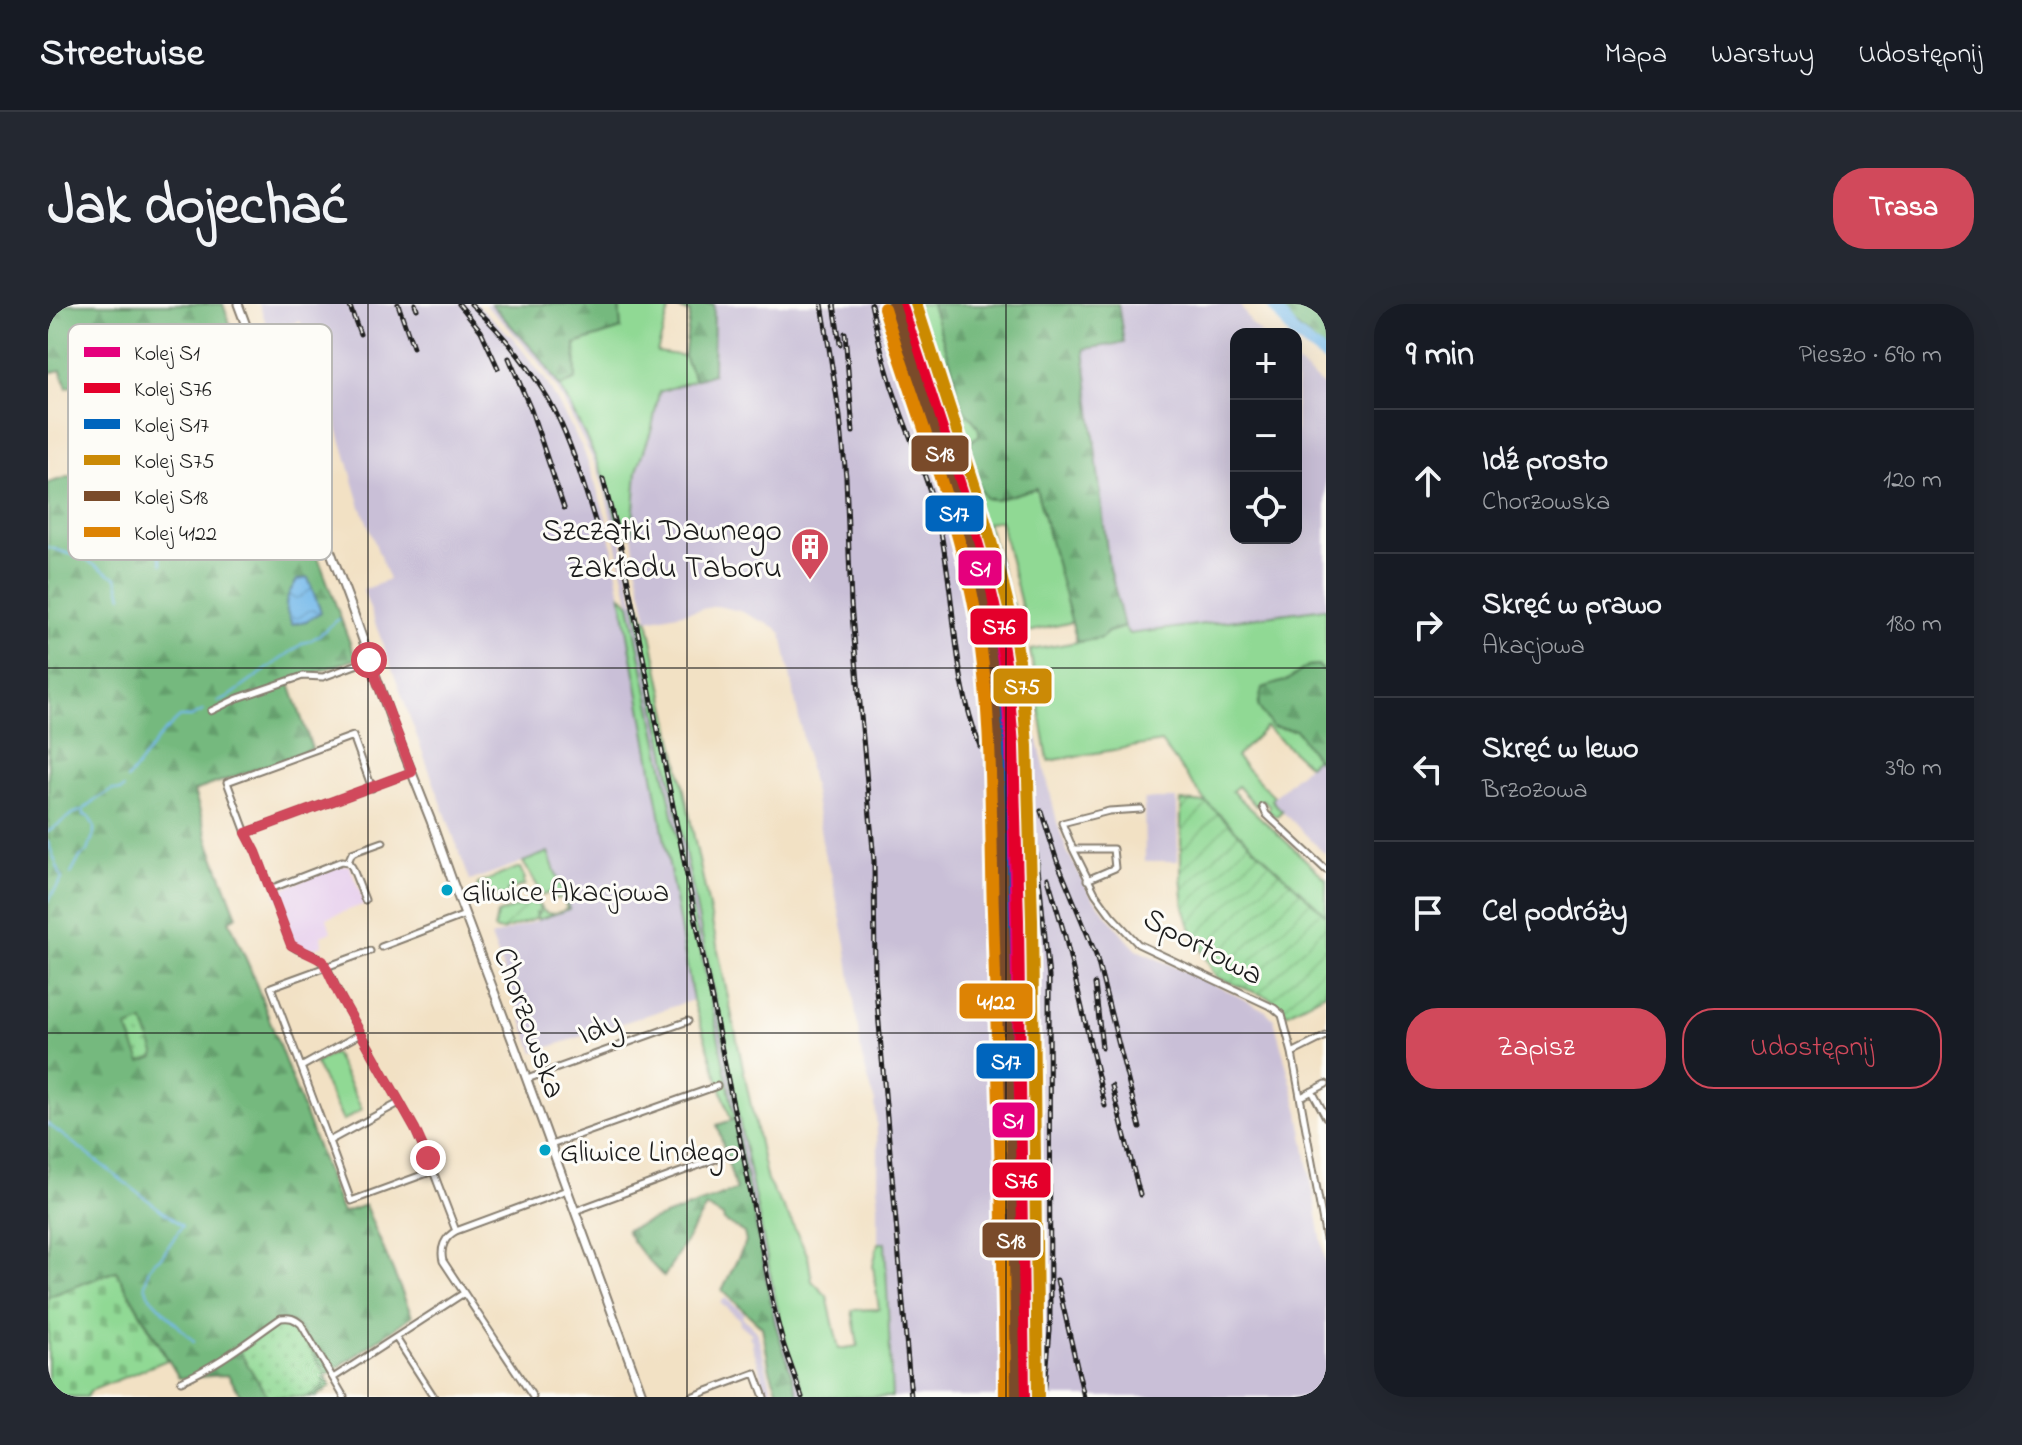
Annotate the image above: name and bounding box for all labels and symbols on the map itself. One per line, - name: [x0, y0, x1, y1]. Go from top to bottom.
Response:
- legend: [68, 324, 332, 560]
- text: Kolej S1: [134, 339, 200, 371]
- text: Kolej S76: [134, 375, 212, 407]
- text: Kolej S17: [134, 411, 209, 443]
- line badge: S18: [910, 434, 970, 473]
- text: S18: [925, 440, 955, 472]
- text: Kolej S75: [134, 447, 215, 479]
- text: Kolej S18: [134, 483, 208, 515]
- line badge: S17: [924, 494, 985, 533]
- text: S17: [939, 500, 970, 532]
- place label: Szczątki Dawnego Zakładu Taboru: [542, 509, 782, 593]
- text: Kolej 4122: [134, 519, 217, 551]
- building icon: Szczątki Dawnego Zakładu Taboru: [789, 526, 831, 581]
- line badge: S1: [957, 549, 1003, 587]
- text: S1: [969, 555, 991, 587]
- line badge: S76: [969, 607, 1029, 646]
- text: S76: [983, 613, 1016, 645]
- route start: [351, 642, 387, 678]
- line badge: S75: [992, 667, 1053, 705]
- text: S75: [1004, 673, 1040, 705]
- place label: Gliwice Akacjowa: [462, 872, 669, 916]
- marker: Gliwice Akacjowa: [439, 882, 455, 898]
- street label: Sportowa: [1134, 897, 1271, 999]
- street label: Chorzowska: [479, 941, 577, 1105]
- line badge: 4122: [958, 982, 1034, 1020]
- text: 4122: [977, 988, 1015, 1020]
- street label: Idy: [572, 1001, 629, 1060]
- line badge: S17: [975, 1042, 1036, 1080]
- text: S17: [991, 1048, 1022, 1080]
- line badge: S1: [991, 1101, 1036, 1139]
- text: S1: [1002, 1107, 1024, 1139]
- place label: Gliwice Lindego: [560, 1132, 739, 1176]
- route end: [410, 1140, 446, 1176]
- marker: Gliwice Lindego: [537, 1142, 553, 1158]
- line badge: S76: [991, 1161, 1052, 1199]
- text: S76: [1005, 1167, 1038, 1199]
- line badge: S18: [981, 1221, 1042, 1259]
- text: S18: [996, 1227, 1026, 1259]

